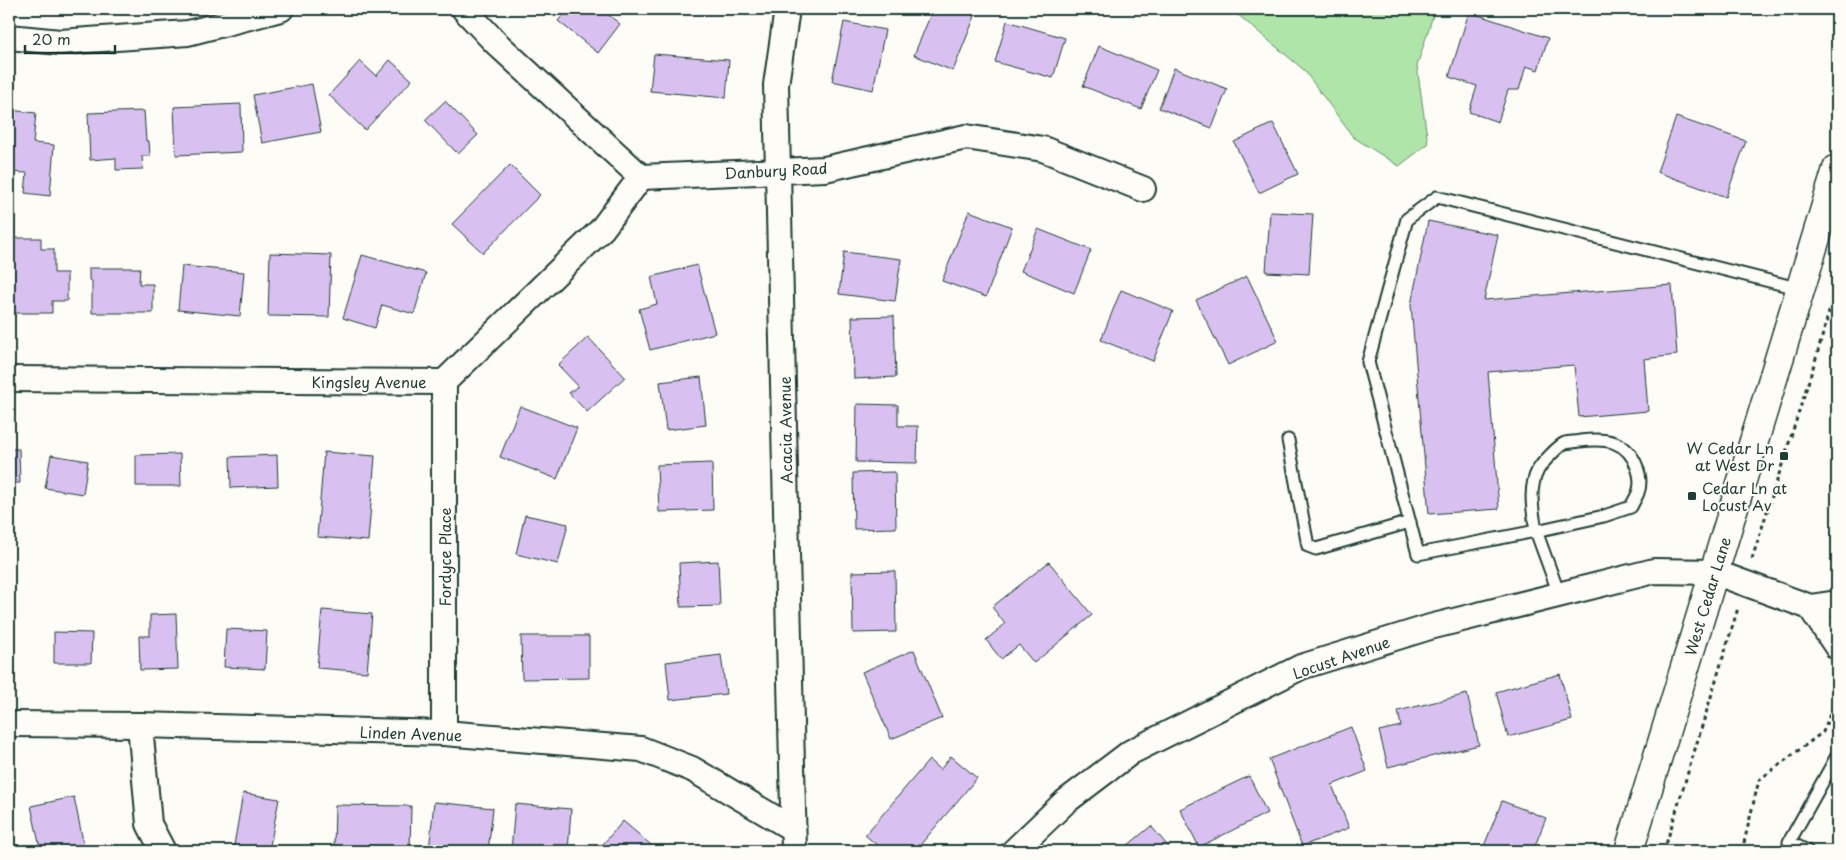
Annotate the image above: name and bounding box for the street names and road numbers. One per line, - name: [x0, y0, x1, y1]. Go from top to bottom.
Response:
- street label: Danbury Road: [724, 156, 828, 184]
- street label: Kingsley Avenue: [311, 370, 427, 393]
- street label: Acacia Avenue: [773, 376, 797, 484]
- street label: Fordyce Place: [433, 508, 456, 606]
- street label: West Cedar Lane: [1678, 534, 1736, 658]
- street label: Locust Avenue: [1289, 630, 1393, 684]
- street label: Linden Avenue: [359, 720, 463, 746]

